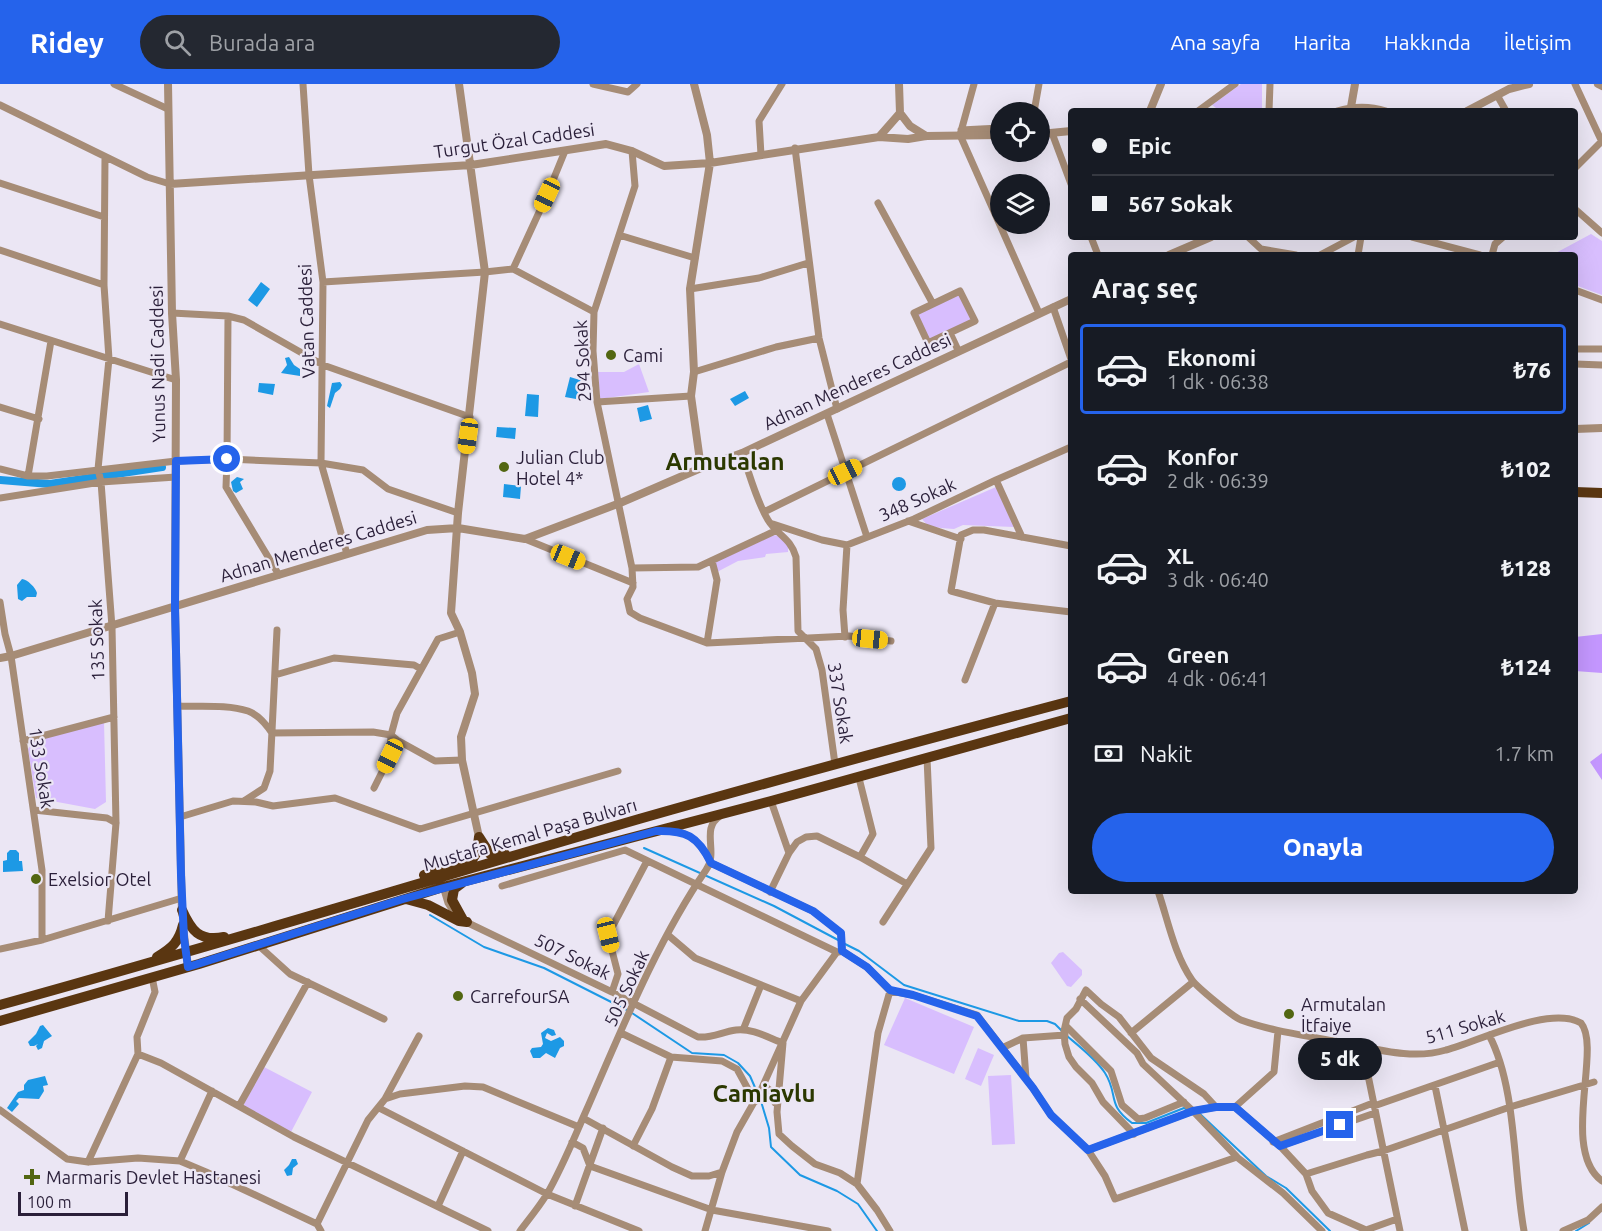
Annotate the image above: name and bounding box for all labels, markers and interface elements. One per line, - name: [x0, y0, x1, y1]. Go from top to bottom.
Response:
- search box: [140, 15, 560, 69]
- icon: search: [161, 26, 194, 59]
- text: Ridey: [30, 27, 104, 58]
- text: Burada ara: [209, 30, 315, 55]
- text: Ana sayfa: [1170, 30, 1261, 54]
- text: Harita: [1294, 30, 1351, 54]
- text: Hakkında: [1384, 30, 1471, 54]
- text: İletişim: [1504, 30, 1572, 54]
- map controls: [990, 102, 1050, 234]
- button: locate: [990, 102, 1050, 162]
- street label: Turgut Özal Caddesi: [432, 119, 596, 161]
- text: Epic: [1128, 133, 1171, 158]
- button: layers: [990, 174, 1050, 234]
- car: [531, 175, 563, 215]
- text: 567 Sokak: [1128, 191, 1233, 216]
- street label: Vatan Caddesi: [294, 263, 318, 379]
- text: Araç seç: [1092, 273, 1198, 303]
- street label: Yunus Nadi Caddesi: [146, 285, 168, 443]
- street label: 294 Sokak: [570, 320, 594, 402]
- street label: Adnan Menderes Caddesi: [760, 329, 954, 433]
- icon: car: [1095, 342, 1149, 396]
- place label: Cami: [623, 345, 663, 365]
- text: Ekonomi: [1167, 345, 1256, 370]
- marker: Cami: [604, 348, 618, 362]
- text: ₺76: [1514, 357, 1551, 382]
- text: 1 dk · 06:38: [1167, 370, 1269, 393]
- car: [457, 417, 479, 455]
- icon: car: [1095, 441, 1149, 495]
- text: Konfor: [1167, 444, 1238, 469]
- route start: [213, 445, 240, 472]
- place label: Julian Club Hotel 4*: [516, 447, 604, 488]
- district label: Armutalan: [665, 448, 785, 475]
- car: [825, 456, 865, 488]
- text: ₺102: [1501, 456, 1551, 481]
- marker: Julian Club Hotel 4*: [497, 460, 511, 474]
- text: 2 dk · 06:39: [1167, 469, 1269, 492]
- street label: 348 Sokak: [875, 473, 959, 525]
- street label: Adnan Menderes Caddesi: [217, 507, 419, 585]
- icon: car: [1095, 540, 1149, 594]
- car: [548, 542, 588, 572]
- text: XL: [1167, 543, 1194, 568]
- text: ₺128: [1501, 555, 1551, 580]
- text: 3 dk · 06:40: [1167, 568, 1269, 591]
- street label: 135 Sokak: [85, 599, 107, 681]
- car: [851, 628, 889, 650]
- icon: car: [1095, 639, 1149, 693]
- text: Green: [1167, 642, 1229, 667]
- text: ₺124: [1501, 654, 1551, 679]
- street label: 337 Sokak: [825, 661, 857, 745]
- text: 4 dk · 06:41: [1167, 667, 1269, 690]
- street label: 133 Sokak: [26, 726, 58, 810]
- car: [374, 736, 406, 776]
- icon: cash: [1092, 737, 1125, 770]
- text: Nakit: [1140, 741, 1192, 766]
- text: 1.7 km: [1495, 742, 1554, 765]
- street label: Mustafa Kemal Paşa Bulvarı: [421, 794, 639, 874]
- button: Onayla: [1092, 813, 1554, 882]
- place label: Exelsior Otel: [48, 869, 151, 889]
- marker: Exelsior Otel: [29, 872, 43, 886]
- car: [595, 915, 621, 955]
- street label: 507 Sokak: [532, 929, 614, 983]
- street label: 505 Sokak: [600, 947, 652, 1029]
- place label: CarrefourSA: [470, 986, 570, 1006]
- marker: CarrefourSA: [451, 989, 465, 1003]
- place label: Armutalan İtfaiye: [1301, 994, 1386, 1035]
- street label: 511 Sokak: [1423, 1005, 1507, 1047]
- marker: Armutalan İtfaiye: [1282, 1007, 1296, 1021]
- callout: 5 dk: [1298, 1038, 1382, 1080]
- text: 5 dk: [1320, 1047, 1360, 1070]
- district label: Camiavlu: [713, 1080, 815, 1107]
- route end: [1326, 1111, 1353, 1138]
- place label: Marmaris Devlet Hastanesi: [46, 1167, 261, 1187]
- marker: Marmaris Devlet Hastanesi: [23, 1168, 41, 1186]
- scale bar: [18, 1189, 128, 1216]
- text: 100 m: [27, 1193, 72, 1211]

